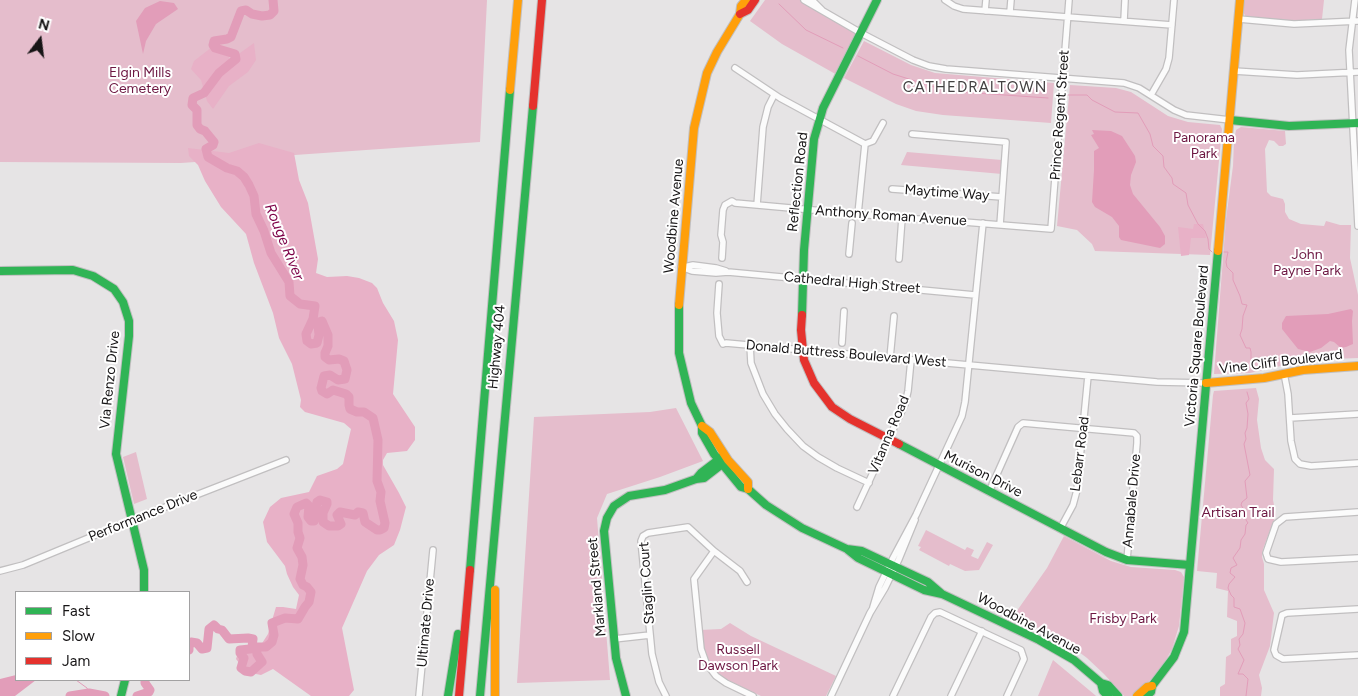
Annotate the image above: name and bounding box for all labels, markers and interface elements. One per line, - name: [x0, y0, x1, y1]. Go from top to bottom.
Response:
- north arrow: [15, 15, 65, 65]
- text: N: [37, 15, 51, 35]
- street label: Prince Regent Street: [1047, 49, 1073, 181]
- park label: Elgin Mills Cemetery: [109, 65, 171, 98]
- district label: CATHEDRALTOWN: [901, 79, 1049, 97]
- park label: Panorama Park: [1173, 130, 1235, 162]
- street label: Reflection Road: [784, 131, 812, 233]
- street label: Woodbine Avenue: [661, 158, 687, 274]
- street label: Maytime Way: [904, 182, 990, 204]
- water label: Rouge River: [260, 201, 308, 283]
- street label: Anthony Roman Avenue: [815, 202, 967, 230]
- park label: John Payne Park: [1273, 247, 1341, 280]
- street label: Victoria Square Boulevard: [1182, 264, 1212, 428]
- street label: Cathedral High Street: [783, 269, 921, 297]
- street label: Highway 404: [485, 304, 509, 390]
- street label: Via Renzo Drive: [96, 330, 124, 430]
- street label: Donald Buttress Boulevard West: [745, 337, 947, 371]
- street label: Vine Cliff Boulevard: [1218, 346, 1344, 378]
- street label: Vitanna Road: [865, 393, 913, 477]
- street label: Lebarr Road: [1067, 416, 1093, 492]
- street label: Murison Drive: [941, 447, 1025, 501]
- street label: Annabale Drive: [1120, 453, 1144, 549]
- street label: Performance Drive: [86, 486, 200, 546]
- park label: Artisan Trail: [1202, 505, 1274, 521]
- street label: Markland Street: [584, 537, 610, 637]
- street label: Staglin Court: [636, 541, 658, 625]
- street label: Ultimate Drive: [414, 578, 438, 668]
- street label: Woodbine Avenue: [974, 590, 1084, 658]
- legend: [15, 591, 190, 681]
- text: Fast: [62, 602, 90, 620]
- park label: Frisby Park: [1089, 611, 1157, 627]
- text: Slow: [62, 627, 95, 645]
- park label: Russell Dawson Park: [698, 642, 778, 674]
- text: Jam: [62, 652, 90, 670]

